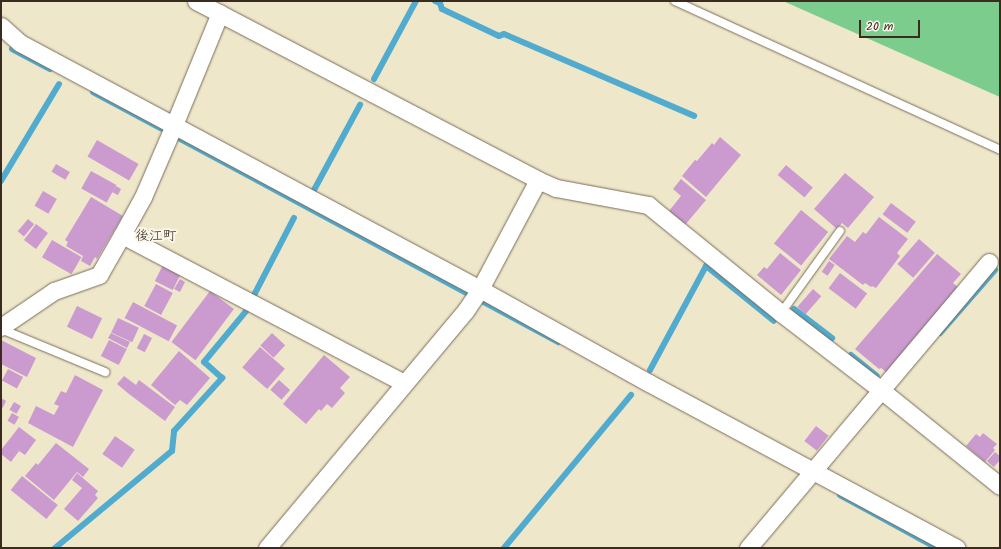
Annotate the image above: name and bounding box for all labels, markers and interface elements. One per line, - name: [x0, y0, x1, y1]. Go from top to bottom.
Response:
- scale bar: [861, 12, 922, 38]
- text: 20 m: [866, 17, 893, 36]
- district label: 後江町: [135, 228, 177, 244]

